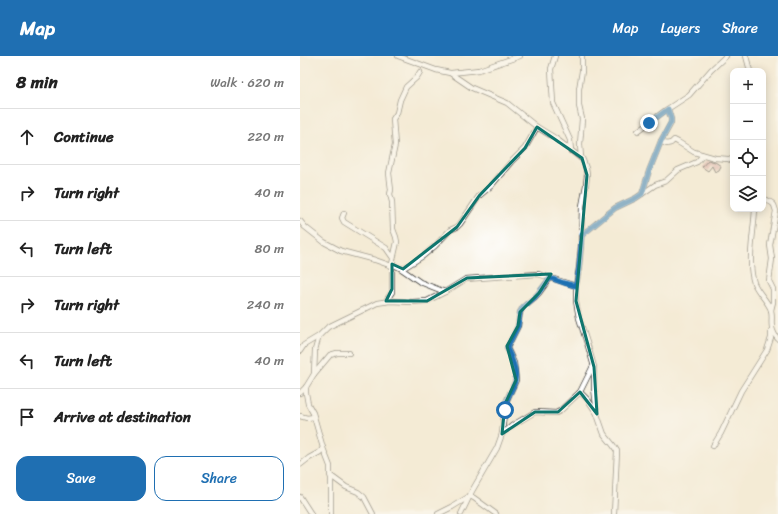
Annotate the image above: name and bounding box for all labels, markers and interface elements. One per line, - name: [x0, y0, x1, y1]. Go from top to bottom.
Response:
- text: Map: [20, 12, 55, 45]
- text: Map: [613, 16, 638, 41]
- text: Layers: [660, 16, 700, 41]
- text: Share: [722, 16, 758, 41]
- text: 8 min: [16, 67, 58, 97]
- map controls: [730, 68, 766, 212]
- button: +: [730, 68, 766, 104]
- text: Walk · 620 m: [210, 71, 284, 94]
- button: −: [730, 104, 766, 140]
- route end: [640, 114, 658, 132]
- text: Continue: [54, 124, 114, 150]
- text: 220 m: [247, 125, 284, 148]
- icon: ahead: [16, 126, 38, 148]
- button: locate: [730, 140, 766, 176]
- button: layers: [730, 176, 766, 212]
- text: Turn right: [54, 180, 119, 206]
- text: 40 m: [254, 181, 284, 204]
- icon: right: [16, 182, 38, 204]
- text: Turn left: [54, 236, 112, 262]
- text: 80 m: [255, 237, 284, 260]
- icon: left: [16, 238, 38, 260]
- text: Turn right: [54, 292, 119, 318]
- text: 240 m: [247, 293, 284, 316]
- icon: right: [16, 294, 38, 316]
- text: Turn left: [54, 348, 112, 374]
- text: 40 m: [254, 349, 284, 372]
- icon: left: [16, 350, 38, 372]
- route start: [496, 401, 514, 419]
- text: Arrive at destination: [54, 404, 191, 430]
- icon: arrive: [16, 406, 38, 428]
- button: Save: [16, 456, 146, 501]
- button: Share: [154, 456, 284, 501]

